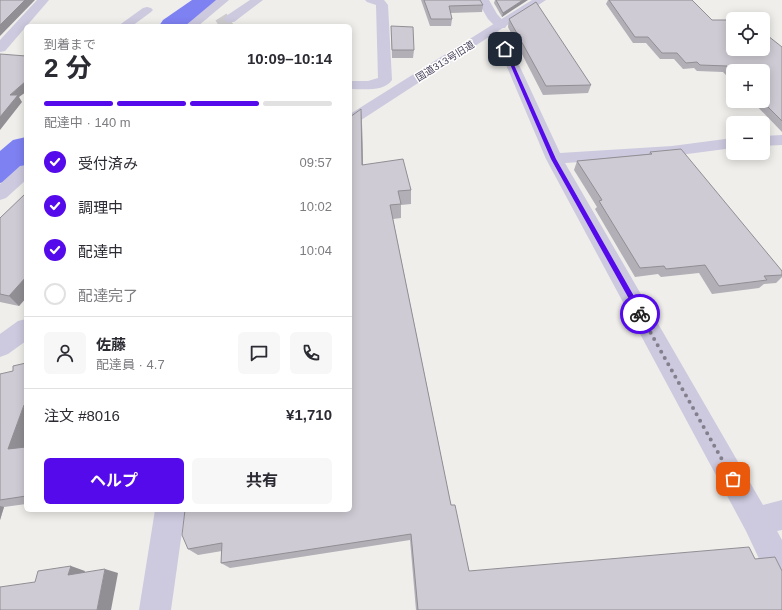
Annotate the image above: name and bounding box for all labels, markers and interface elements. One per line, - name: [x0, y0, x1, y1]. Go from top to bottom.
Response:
- map controls: [726, 12, 770, 160]
- button: locate: [726, 12, 770, 56]
- pin: [488, 32, 522, 66]
- text: 到着まで: [44, 37, 96, 52]
- icon: home: [494, 38, 516, 60]
- street label: 国道313号旧道: [414, 39, 476, 83]
- text: 10:09–10:14: [247, 50, 332, 67]
- text: 2 分: [44, 53, 92, 83]
- button: +: [726, 64, 770, 108]
- text: 配達中 · 140 m: [44, 115, 131, 130]
- button: −: [726, 116, 770, 160]
- icon: check: [44, 151, 66, 173]
- text: 受付済み: [78, 155, 138, 172]
- text: 09:57: [299, 155, 332, 170]
- icon: check: [44, 195, 66, 217]
- text: 調理中: [78, 199, 123, 216]
- text: 10:02: [299, 199, 332, 214]
- icon: check: [44, 239, 66, 261]
- text: 配達中: [78, 243, 123, 260]
- text: 10:04: [299, 243, 332, 258]
- text: 配達完了: [78, 287, 138, 304]
- courier: [620, 294, 660, 334]
- icon: bike: [629, 303, 651, 325]
- button: person: [44, 332, 86, 374]
- button: chat: [238, 332, 280, 374]
- button: phone: [290, 332, 332, 374]
- text: 佐藤: [96, 336, 126, 353]
- text: 配達員 · 4.7: [96, 357, 165, 372]
- text: ¥1,710: [286, 406, 332, 423]
- text: 注文 #8016: [44, 407, 120, 424]
- button: ヘルプ: [44, 458, 184, 504]
- button: 共有: [192, 458, 332, 504]
- pin: [716, 462, 750, 496]
- icon: bag: [722, 468, 744, 490]

